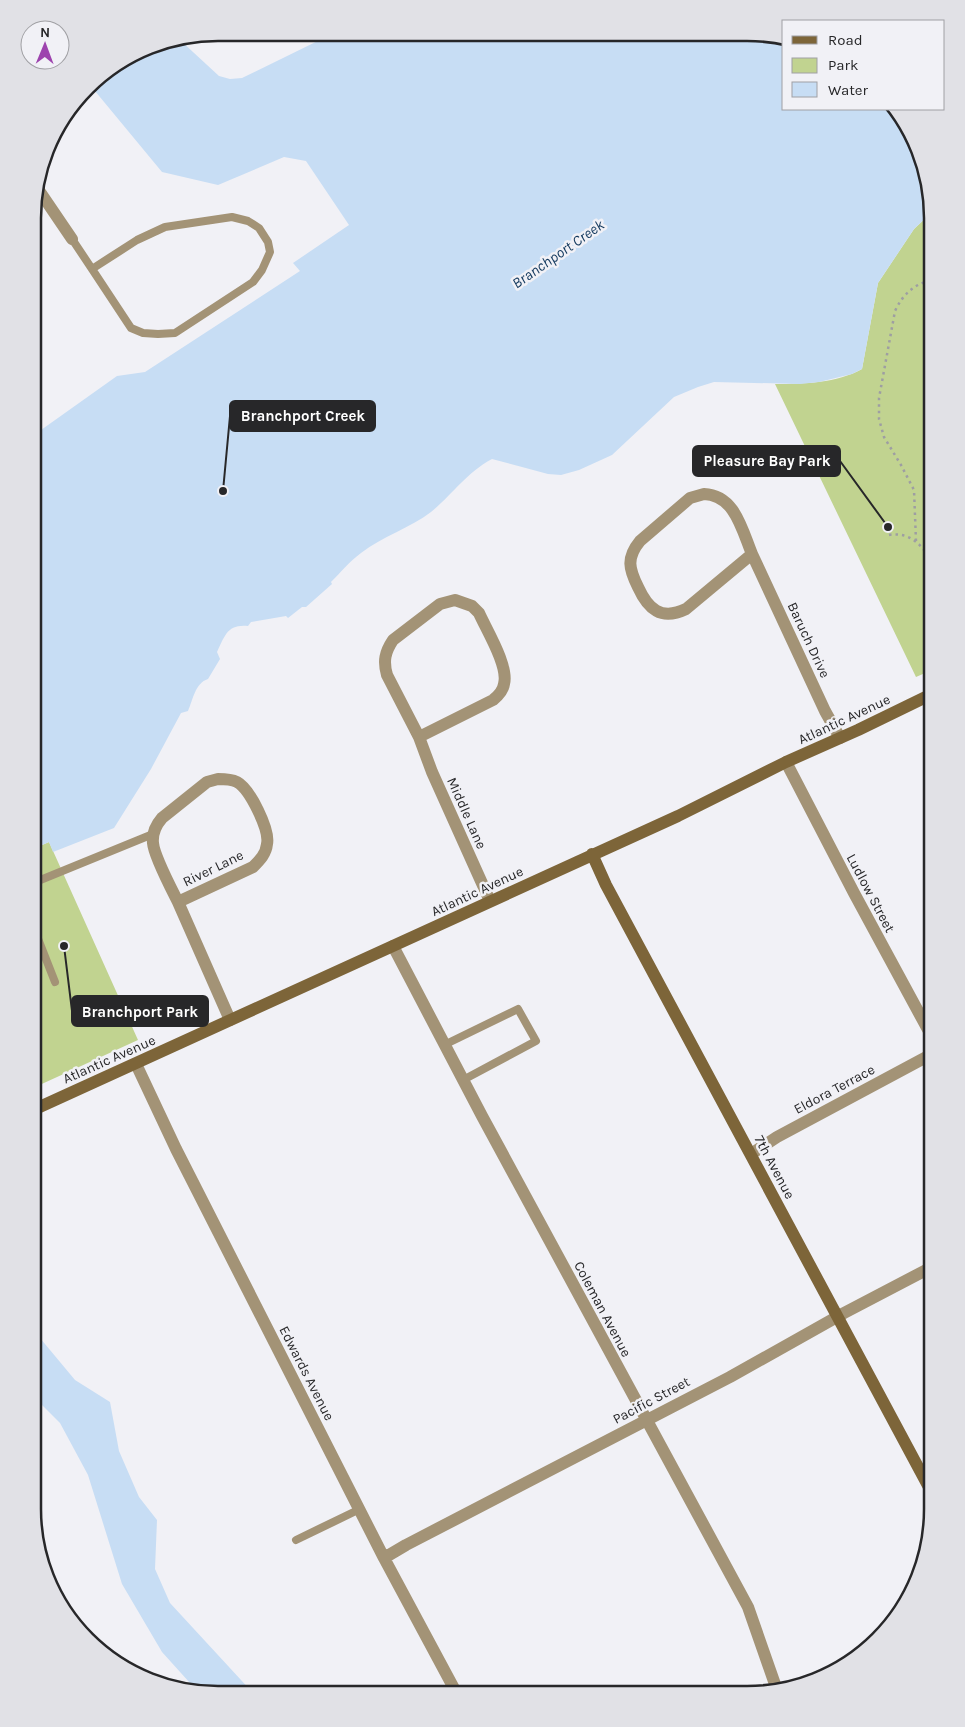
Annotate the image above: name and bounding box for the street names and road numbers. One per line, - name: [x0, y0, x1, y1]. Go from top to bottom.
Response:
- street label: Baruch Drive: [784, 600, 834, 681]
- street label: Atlantic Avenue: [796, 691, 893, 748]
- street label: Middle Lane: [443, 775, 490, 852]
- street label: River Lane: [180, 847, 246, 890]
- street label: Ludlow Street: [843, 851, 898, 936]
- street label: Atlantic Avenue: [429, 863, 526, 920]
- street label: Atlantic Avenue: [60, 1031, 158, 1087]
- street label: Eldora Terrace: [791, 1061, 878, 1118]
- street label: 7th Avenue: [751, 1132, 798, 1202]
- street label: Coleman Avenue: [570, 1258, 635, 1360]
- street label: Edwards Avenue: [275, 1323, 338, 1423]
- street label: Pacific Street: [610, 1373, 693, 1428]

